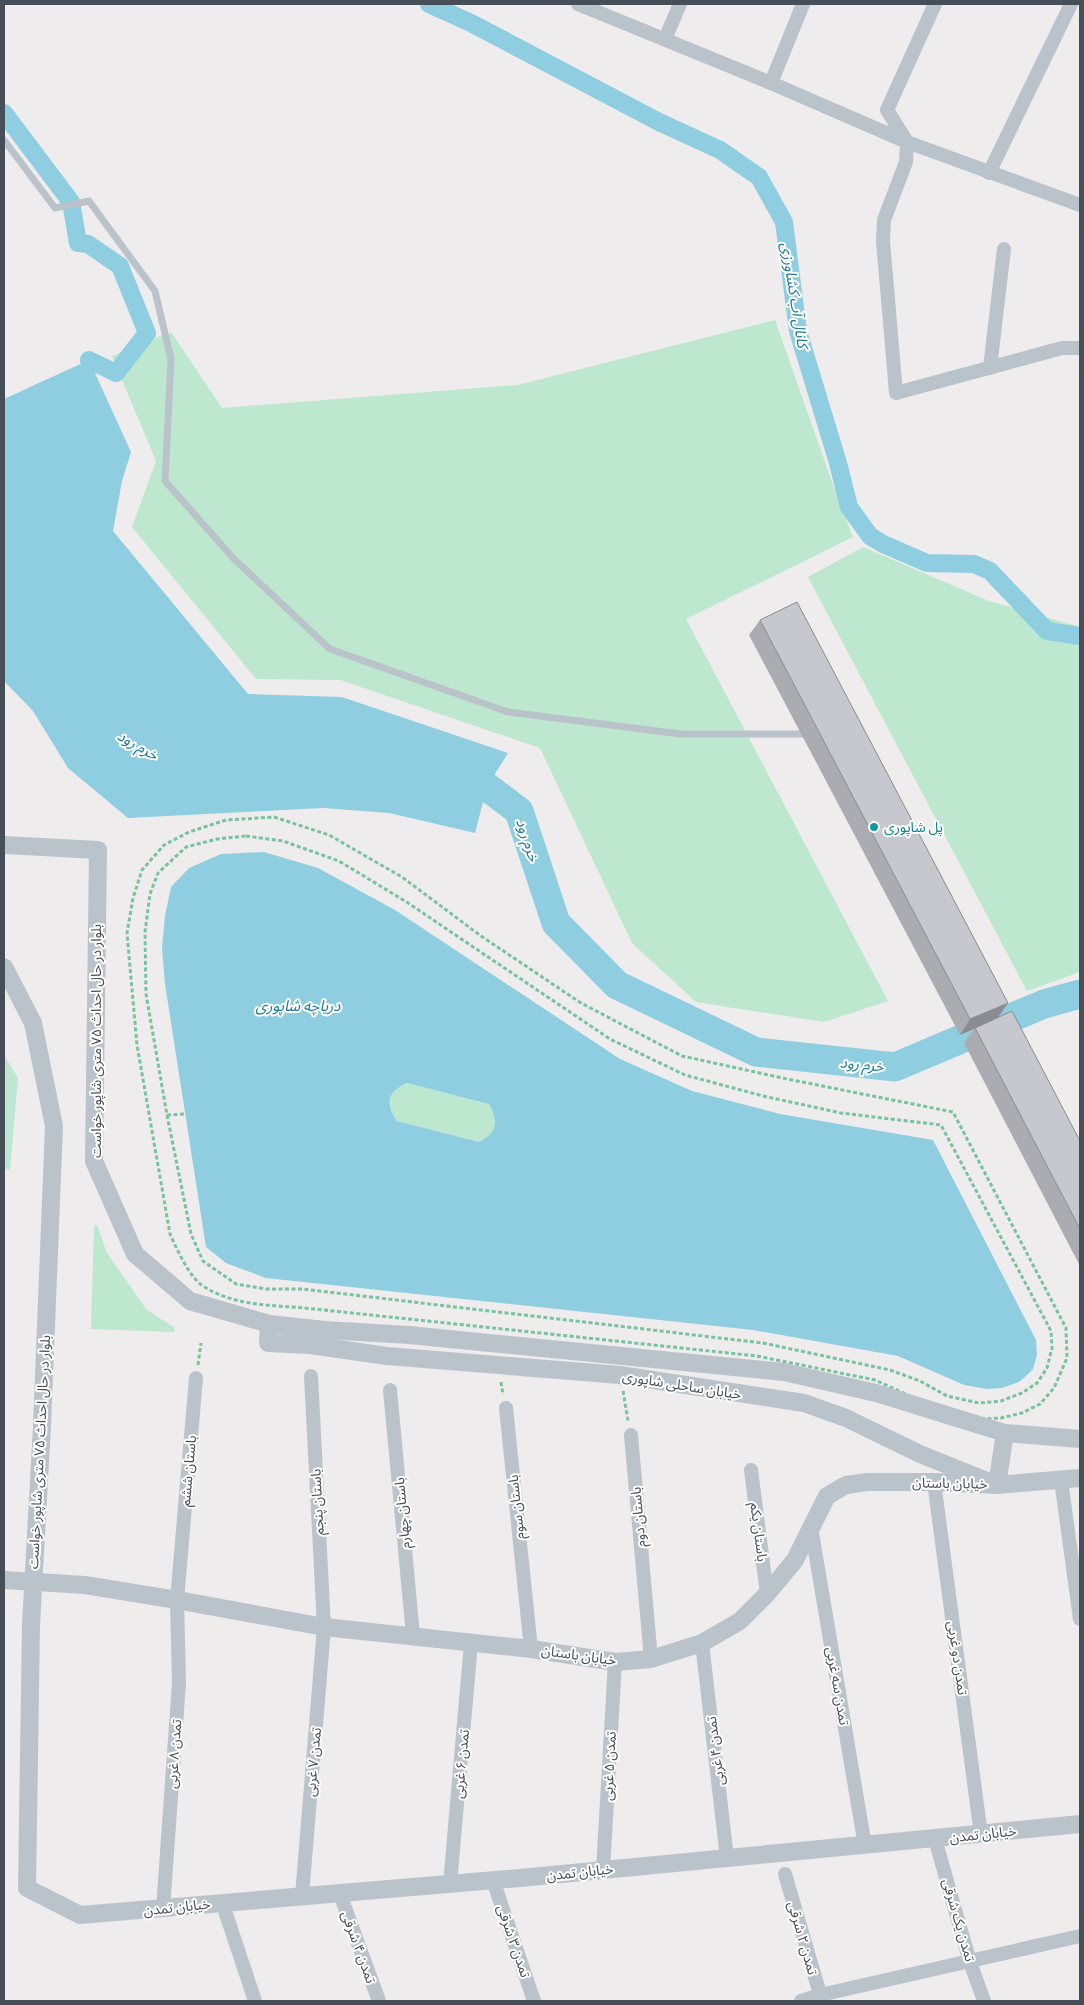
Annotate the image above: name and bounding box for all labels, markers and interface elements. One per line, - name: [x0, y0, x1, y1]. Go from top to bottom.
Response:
- water label: کانال آب کشاورزی: [777, 241, 813, 352]
- water label: خرم رود: [113, 726, 162, 766]
- water label: خرم رود: [510, 816, 544, 865]
- place label: پل شاپوری: [884, 818, 943, 837]
- marker: پل شاپوری: [868, 821, 880, 833]
- street label: بلوار در حال احداث ۷۵ متری شاپور خواست: [87, 924, 106, 1158]
- water label: دریاچه شاپوری: [256, 996, 341, 1016]
- water label: خرم رود: [839, 1052, 885, 1078]
- street label: بلوار در حال احداث ۷۵ متری شاپور خواست: [24, 1334, 55, 1569]
- street label: خیابان ساحلی شاپوری: [621, 1367, 743, 1404]
- street label: باستان ششم: [176, 1434, 202, 1508]
- street label: باستان پنجم: [306, 1468, 330, 1536]
- street label: باستان سوم: [504, 1473, 530, 1540]
- street label: خیابان باستان: [912, 1473, 988, 1493]
- street label: باستان چهارم: [390, 1476, 416, 1549]
- street label: باستان دوم: [626, 1486, 652, 1548]
- street label: باستان یکم: [744, 1501, 772, 1563]
- street label: تمدن دو غربی: [944, 1620, 972, 1696]
- street label: خیابان باستان: [540, 1641, 618, 1669]
- street label: تمدن سه غربی: [822, 1645, 854, 1727]
- street label: تمدن ۴ غربی: [702, 1715, 728, 1787]
- street label: تمدن ۸ غربی: [163, 1719, 185, 1789]
- street label: تمدن ۷ غربی: [301, 1727, 325, 1797]
- street label: تمدن ۶ غربی: [449, 1729, 473, 1799]
- street label: تمدن ۵ غربی: [598, 1731, 620, 1801]
- street label: خیابان تمدن: [949, 1822, 1017, 1846]
- street label: خیابان تمدن: [546, 1860, 614, 1884]
- street label: تمدن یک شرقی: [939, 1876, 979, 1964]
- street label: خیابان تمدن: [143, 1895, 211, 1919]
- street label: تمدن ۲ شرقی: [784, 1899, 822, 1977]
- street label: تمدن ۳ شرقی: [493, 1902, 535, 1980]
- street label: تمدن ۴ شرقی: [338, 1908, 380, 1986]

